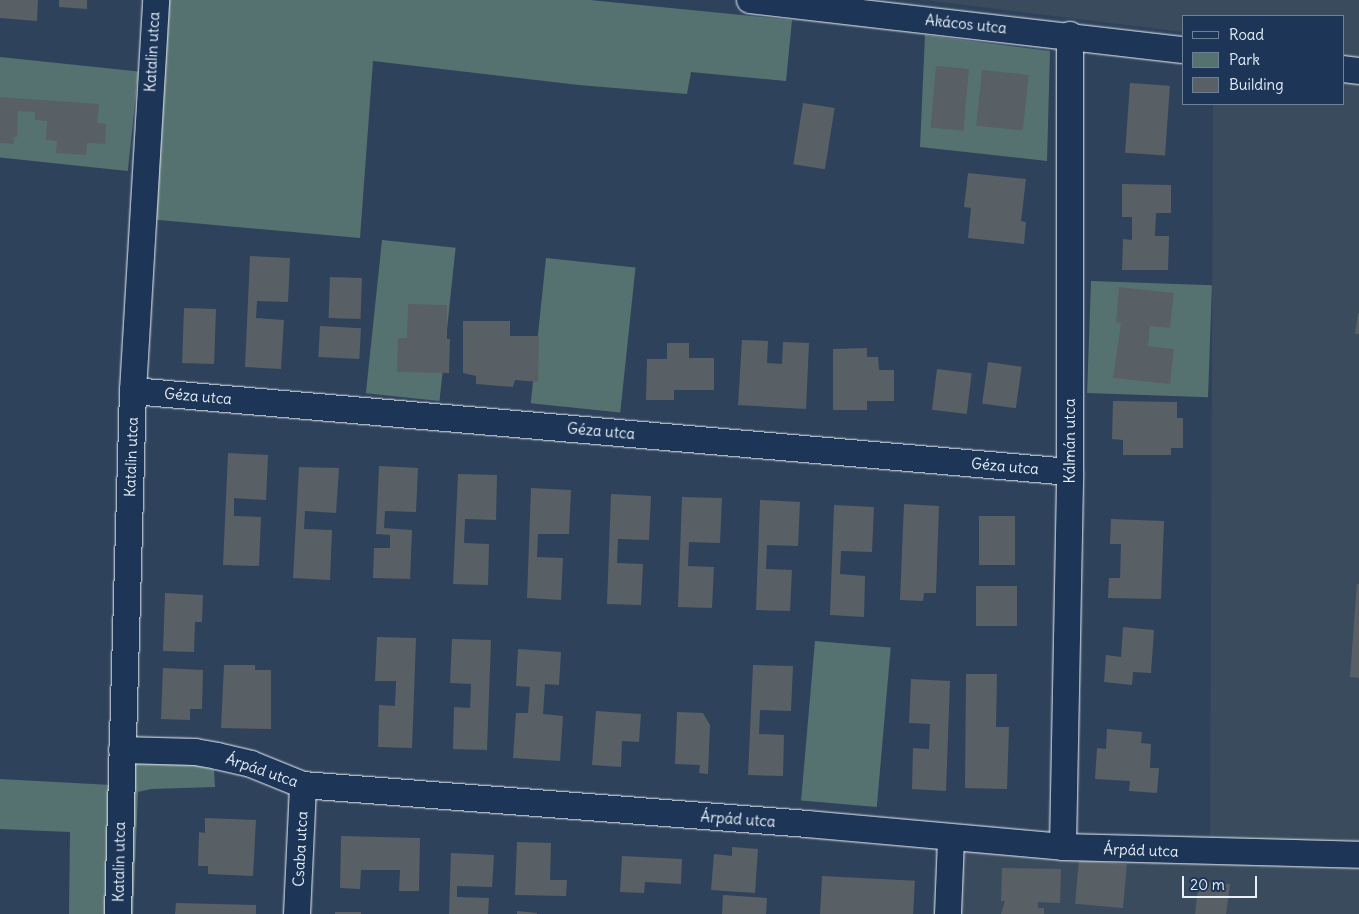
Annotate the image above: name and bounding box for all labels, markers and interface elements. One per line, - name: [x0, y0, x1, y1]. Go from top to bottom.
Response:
- street label: Katalin utca: [141, 11, 163, 93]
- street label: Akácos utca: [924, 11, 1008, 37]
- legend: [1182, 15, 1344, 105]
- text: Road: [1229, 25, 1264, 44]
- text: Park: [1229, 50, 1260, 69]
- text: Building: [1229, 75, 1284, 94]
- street label: Géza utca: [163, 384, 233, 408]
- street label: Kálmán utca: [1061, 399, 1079, 483]
- street label: Katalin utca: [121, 417, 141, 497]
- street label: Géza utca: [566, 419, 636, 443]
- street label: Géza utca: [970, 454, 1040, 478]
- street label: Árpád utca: [224, 749, 300, 791]
- street label: Árpád utca: [700, 807, 776, 831]
- street label: Csaba utca: [289, 811, 311, 887]
- street label: Katalin utca: [109, 822, 129, 902]
- street label: Árpád utca: [1103, 840, 1179, 860]
- scale bar: [1184, 866, 1259, 898]
- text: 20 m: [1190, 875, 1225, 894]

